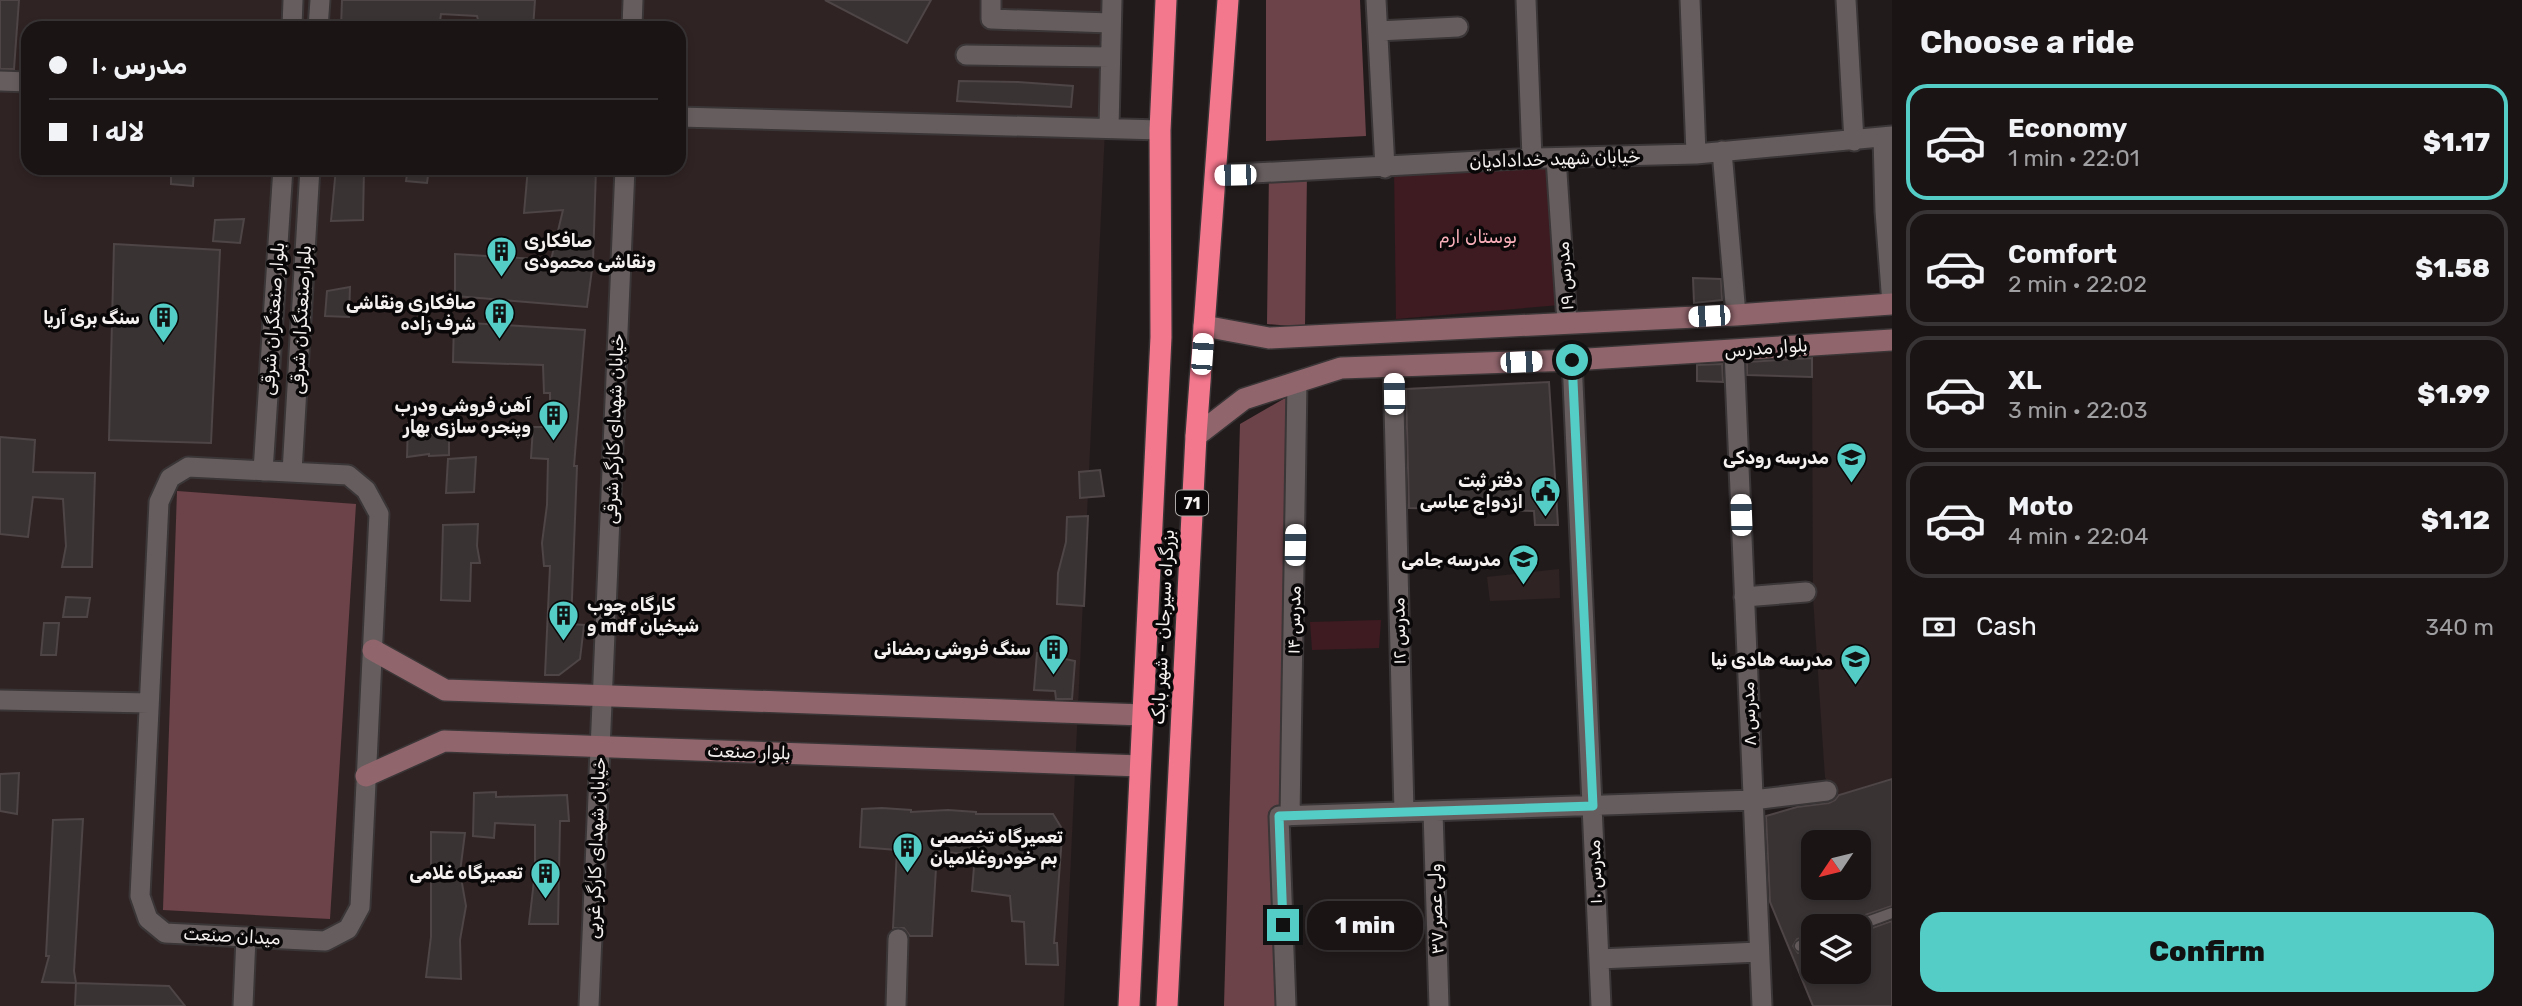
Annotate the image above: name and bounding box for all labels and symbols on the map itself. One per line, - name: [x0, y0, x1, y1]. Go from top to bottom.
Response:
- street label: خیابان شهید خدادادیان: [1469, 145, 1641, 173]
- car: [1214, 164, 1257, 186]
- park label: بوستان ارم: [1439, 226, 1517, 248]
- place label: صافکاری ونقاشی محمودی: [524, 230, 656, 273]
- building icon: صافکاری ونقاشی محمودی: [484, 234, 518, 278]
- street label: مدرس ۱۹: [1552, 241, 1578, 311]
- street label: بلوار صنعتگران شرقی: [257, 242, 289, 396]
- street label: بلوارصنعتگران شرقی: [286, 245, 316, 395]
- place label: صافکاری ونقاشی شرف زاده: [346, 292, 476, 335]
- building icon: صافکاری ونقاشی شرف زاده: [482, 296, 516, 340]
- building icon: سنگ بری آریا: [146, 301, 180, 345]
- car: [1688, 304, 1731, 328]
- place label: سنگ بری آریا: [43, 307, 140, 329]
- car: [1191, 332, 1214, 376]
- street label: خیابان شهدای کارگر شرقی: [600, 333, 628, 525]
- street label: بلوار مدرس: [1724, 334, 1808, 362]
- route start: [1556, 344, 1588, 376]
- car: [1500, 351, 1543, 373]
- car: [1384, 373, 1405, 415]
- place label: آهن فروشی ودرب وپنجره سازی بهار: [395, 395, 531, 439]
- building icon: آهن فروشی ودرب وپنجره سازی بهار: [537, 399, 571, 443]
- school or university icon: مدرسه رودکی: [1835, 441, 1869, 485]
- place label: مدرسه رودکی: [1723, 447, 1829, 469]
- place label: دفتر ثبت ازدواج عباسی: [1420, 470, 1523, 515]
- public building icon: دفتر ثبت ازدواج عباسی: [1529, 474, 1563, 518]
- road number: 71: [1176, 490, 1208, 516]
- car: [1730, 494, 1753, 536]
- car: [1285, 524, 1306, 566]
- street label: بزرگراه سیرجان - شهر بابک: [1147, 529, 1179, 725]
- school or university icon: مدرسه جامی: [1507, 543, 1541, 587]
- place label: مدرسه جامی: [1401, 549, 1501, 571]
- street label: مدرس ۱۴: [1282, 585, 1306, 655]
- place label: کارگاه چوب و mdf شیخیان: [587, 594, 699, 637]
- street label: مدرس ۱۲: [1387, 597, 1411, 665]
- building icon: کارگاه چوب و mdf شیخیان: [547, 598, 581, 642]
- building icon: سنگ فروشی رمضانی: [1037, 632, 1071, 676]
- place label: سنگ فروشی رمضانی: [874, 638, 1031, 660]
- school or university icon: مدرسه هادی نیا: [1839, 643, 1873, 687]
- place label: مدرسه هادی نیا: [1710, 649, 1833, 671]
- street label: مدرس ۸: [1737, 681, 1761, 747]
- street label: بلوار صنعت: [707, 740, 791, 764]
- street label: خیابان شهدای کارگر غربی: [582, 757, 610, 939]
- place label: تعمیرگاه تخصصی بم خودروغلامیان: [930, 826, 1063, 870]
- building icon: تعمیرگاه تخصصی بم خودروغلامیان: [890, 830, 924, 874]
- north arrow: [1801, 830, 1871, 900]
- street label: مدرس ۱۰: [1583, 839, 1607, 905]
- building icon: تعمیرگاه غلامی: [529, 856, 563, 900]
- place label: تعمیرگاه غلامی: [409, 862, 523, 884]
- street label: ولی عصر ۳۷: [1423, 863, 1449, 955]
- callout: 1 min: [1308, 900, 1423, 950]
- route end: [1267, 909, 1299, 941]
- street label: میدان صنعت: [183, 922, 281, 950]

